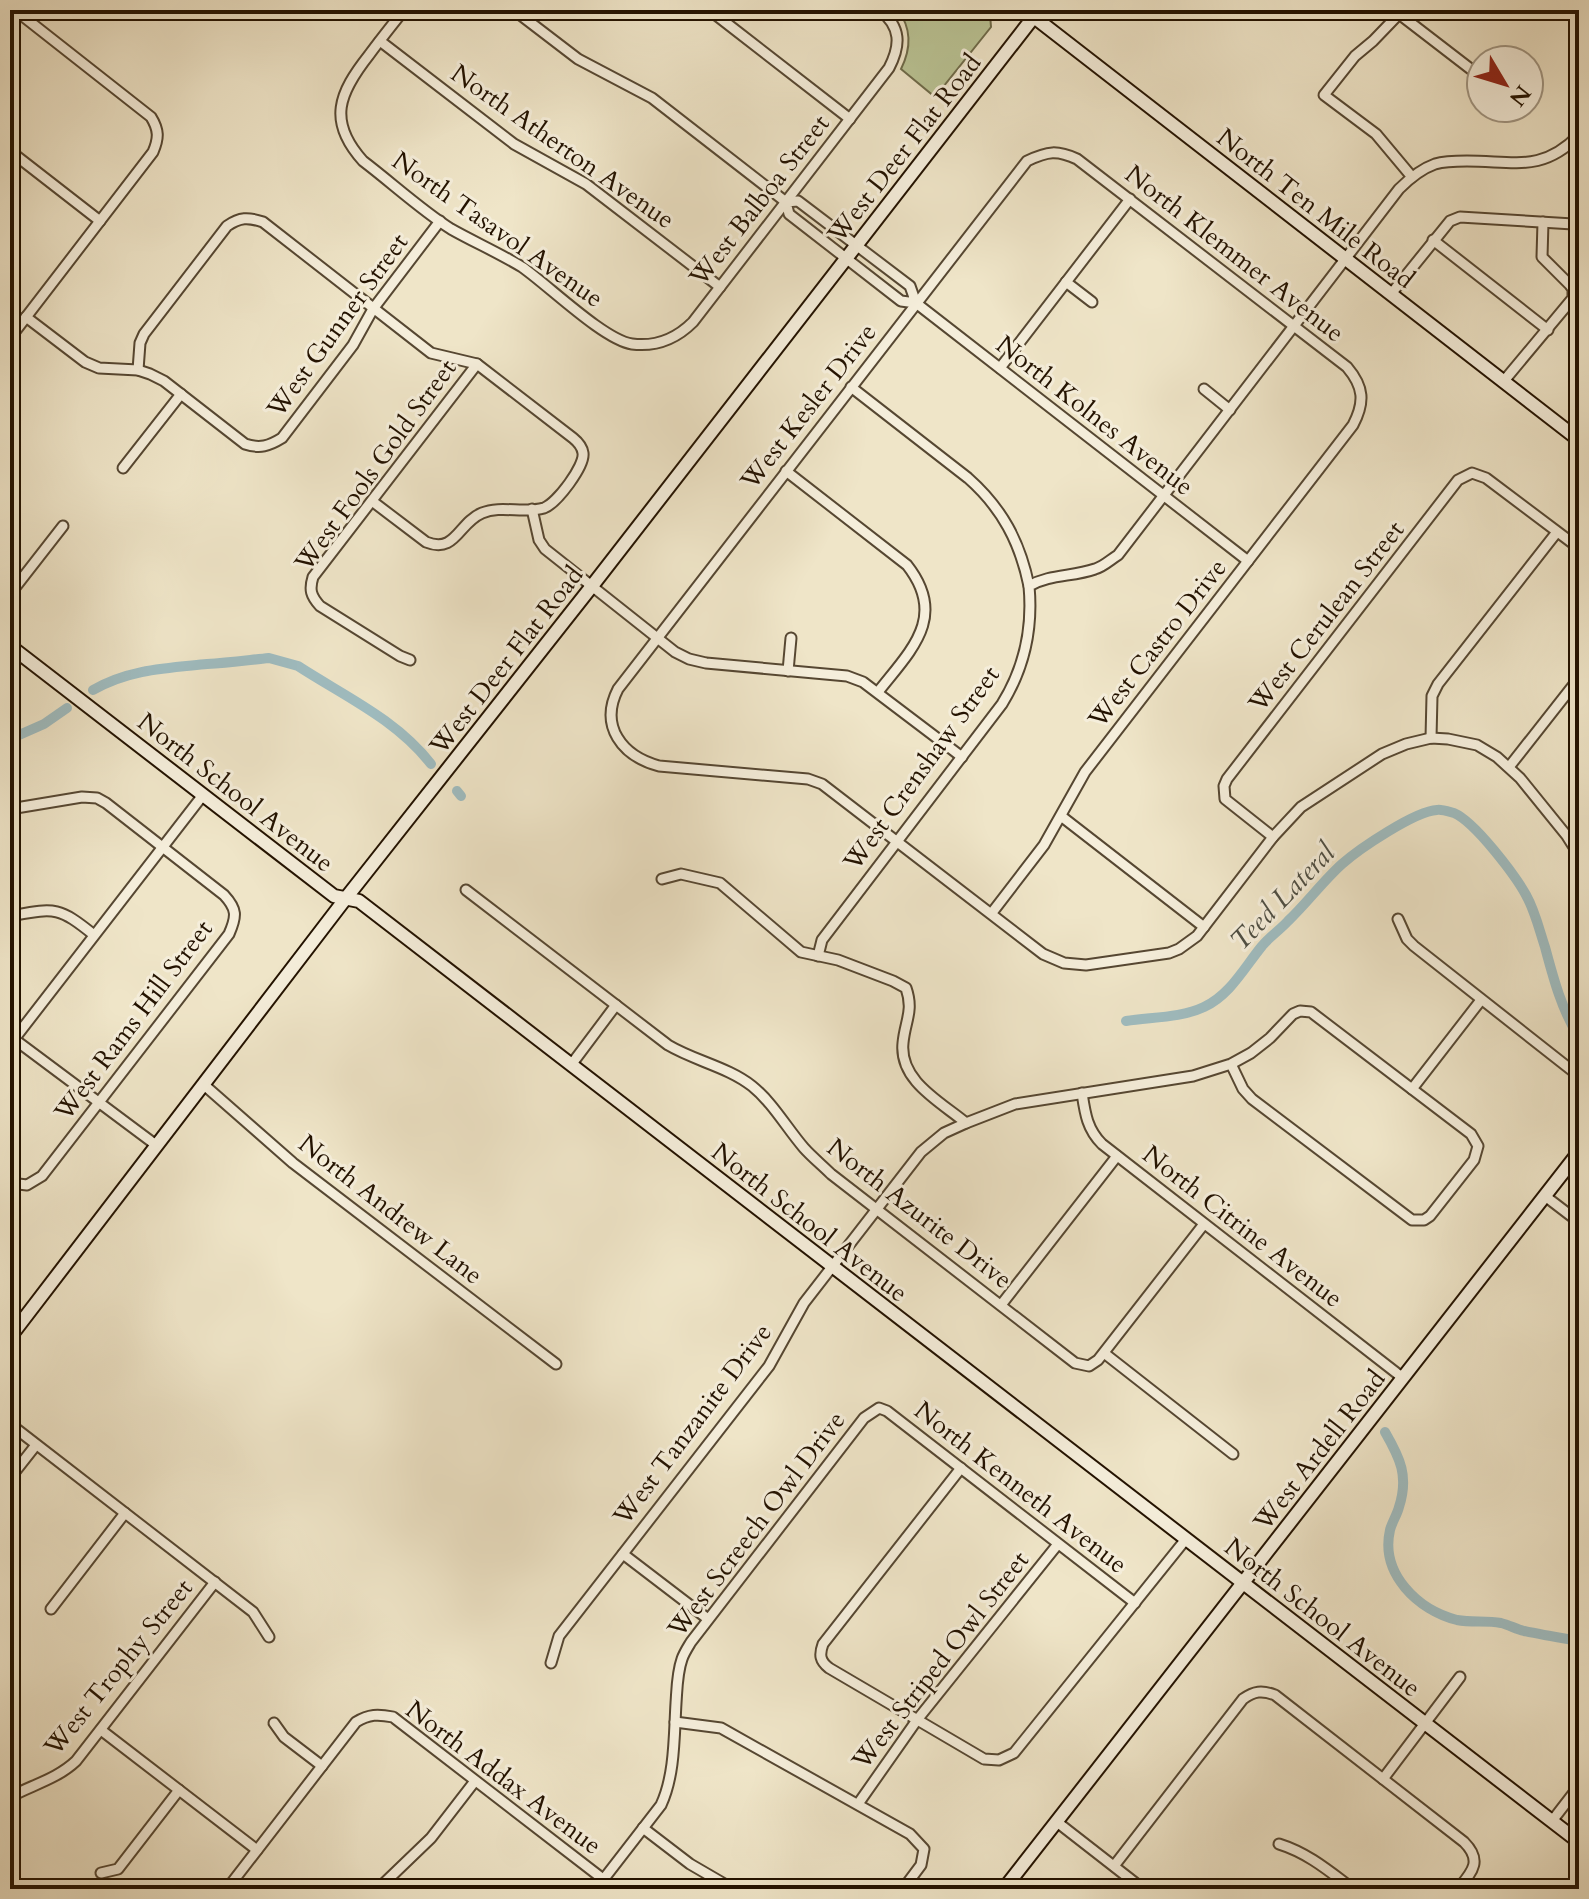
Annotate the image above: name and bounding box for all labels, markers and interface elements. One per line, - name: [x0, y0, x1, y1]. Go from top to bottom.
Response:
- north arrow: [1465, 44, 1545, 124]
- street label: West Deer Flat Road: [819, 47, 989, 251]
- street label: North Atherton Avenue: [444, 56, 682, 237]
- text: N: [1502, 79, 1538, 112]
- street label: West Balboa Street: [681, 107, 837, 294]
- street label: North Ten Mile Road: [1210, 120, 1422, 297]
- street label: North Tasavol Avenue: [385, 143, 610, 316]
- street label: North Klemmer Avenue: [1118, 157, 1352, 350]
- street label: West Gunner Street: [258, 226, 416, 425]
- street label: West Kesler Drive: [732, 316, 884, 497]
- street label: North Kolnes Avenue: [989, 327, 1201, 504]
- street label: West Fools Gold Street: [286, 352, 464, 579]
- street label: West Cerulean Street: [1240, 513, 1412, 720]
- street label: West Castro Drive: [1080, 551, 1235, 736]
- street label: West Deer Flat Road: [421, 559, 591, 763]
- street label: West Crenshaw Street: [835, 659, 1008, 878]
- street label: North School Avenue: [130, 705, 341, 880]
- water label: Teed Lateral: [1222, 834, 1345, 959]
- street label: West Rams Hill Street: [46, 913, 221, 1129]
- street label: North Andrew Lane: [291, 1126, 490, 1292]
- street label: North Azurite Drive: [820, 1130, 1020, 1297]
- street label: North School Avenue: [704, 1135, 915, 1310]
- street label: North Citrine Avenue: [1135, 1137, 1350, 1316]
- street label: West Tanzanite Drive: [604, 1316, 780, 1533]
- street label: West Ardell Road: [1245, 1362, 1393, 1539]
- street label: North Kenneth Avenue: [907, 1393, 1134, 1582]
- street label: West Screech Owl Drive: [659, 1404, 853, 1646]
- street label: North School Avenue: [1217, 1530, 1428, 1705]
- street label: West Striped Owl Street: [843, 1544, 1037, 1778]
- street label: West Trophy Street: [35, 1571, 201, 1764]
- street label: North Addax Avenue: [399, 1692, 609, 1863]

